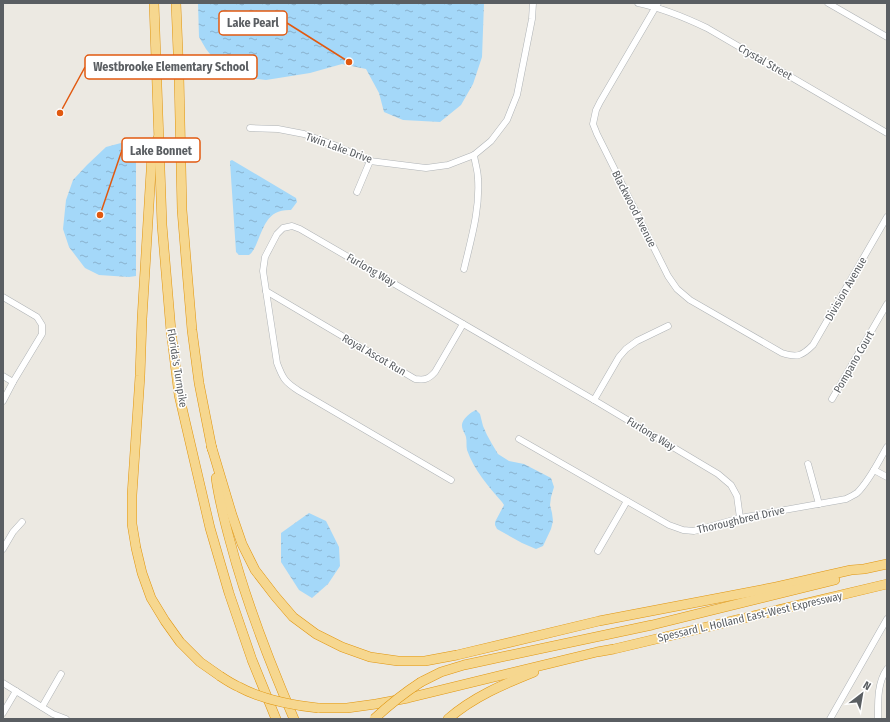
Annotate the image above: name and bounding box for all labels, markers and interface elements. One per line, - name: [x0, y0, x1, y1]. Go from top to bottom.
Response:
- callout: Lake Pearl: [219, 11, 287, 35]
- text: Lake Pearl: [227, 16, 280, 30]
- street label: Crystal Street: [736, 41, 795, 83]
- callout: Westbrooke Elementary School: [85, 55, 257, 79]
- text: Westbrooke Elementary School: [93, 60, 249, 74]
- street label: Twin Lake Drive: [304, 130, 374, 166]
- callout: Lake Bonnet: [122, 138, 200, 162]
- text: Lake Bonnet: [130, 144, 193, 158]
- street label: Blackwood Avenue: [609, 168, 659, 250]
- street label: Furlong Way: [344, 251, 398, 289]
- street label: Division Avenue: [822, 255, 870, 323]
- street label: Florida's Turnpike: [164, 328, 190, 408]
- street label: Pompano Court: [831, 328, 877, 395]
- street label: Royal Ascot Run: [340, 331, 408, 379]
- street label: Furlong Way: [624, 414, 678, 454]
- street label: Thoroughbred Drive: [696, 504, 786, 536]
- street label: Spessard L. Holland East-West Expressway: [657, 589, 844, 645]
- north arrow: [842, 674, 882, 714]
- text: N: [861, 679, 873, 693]

